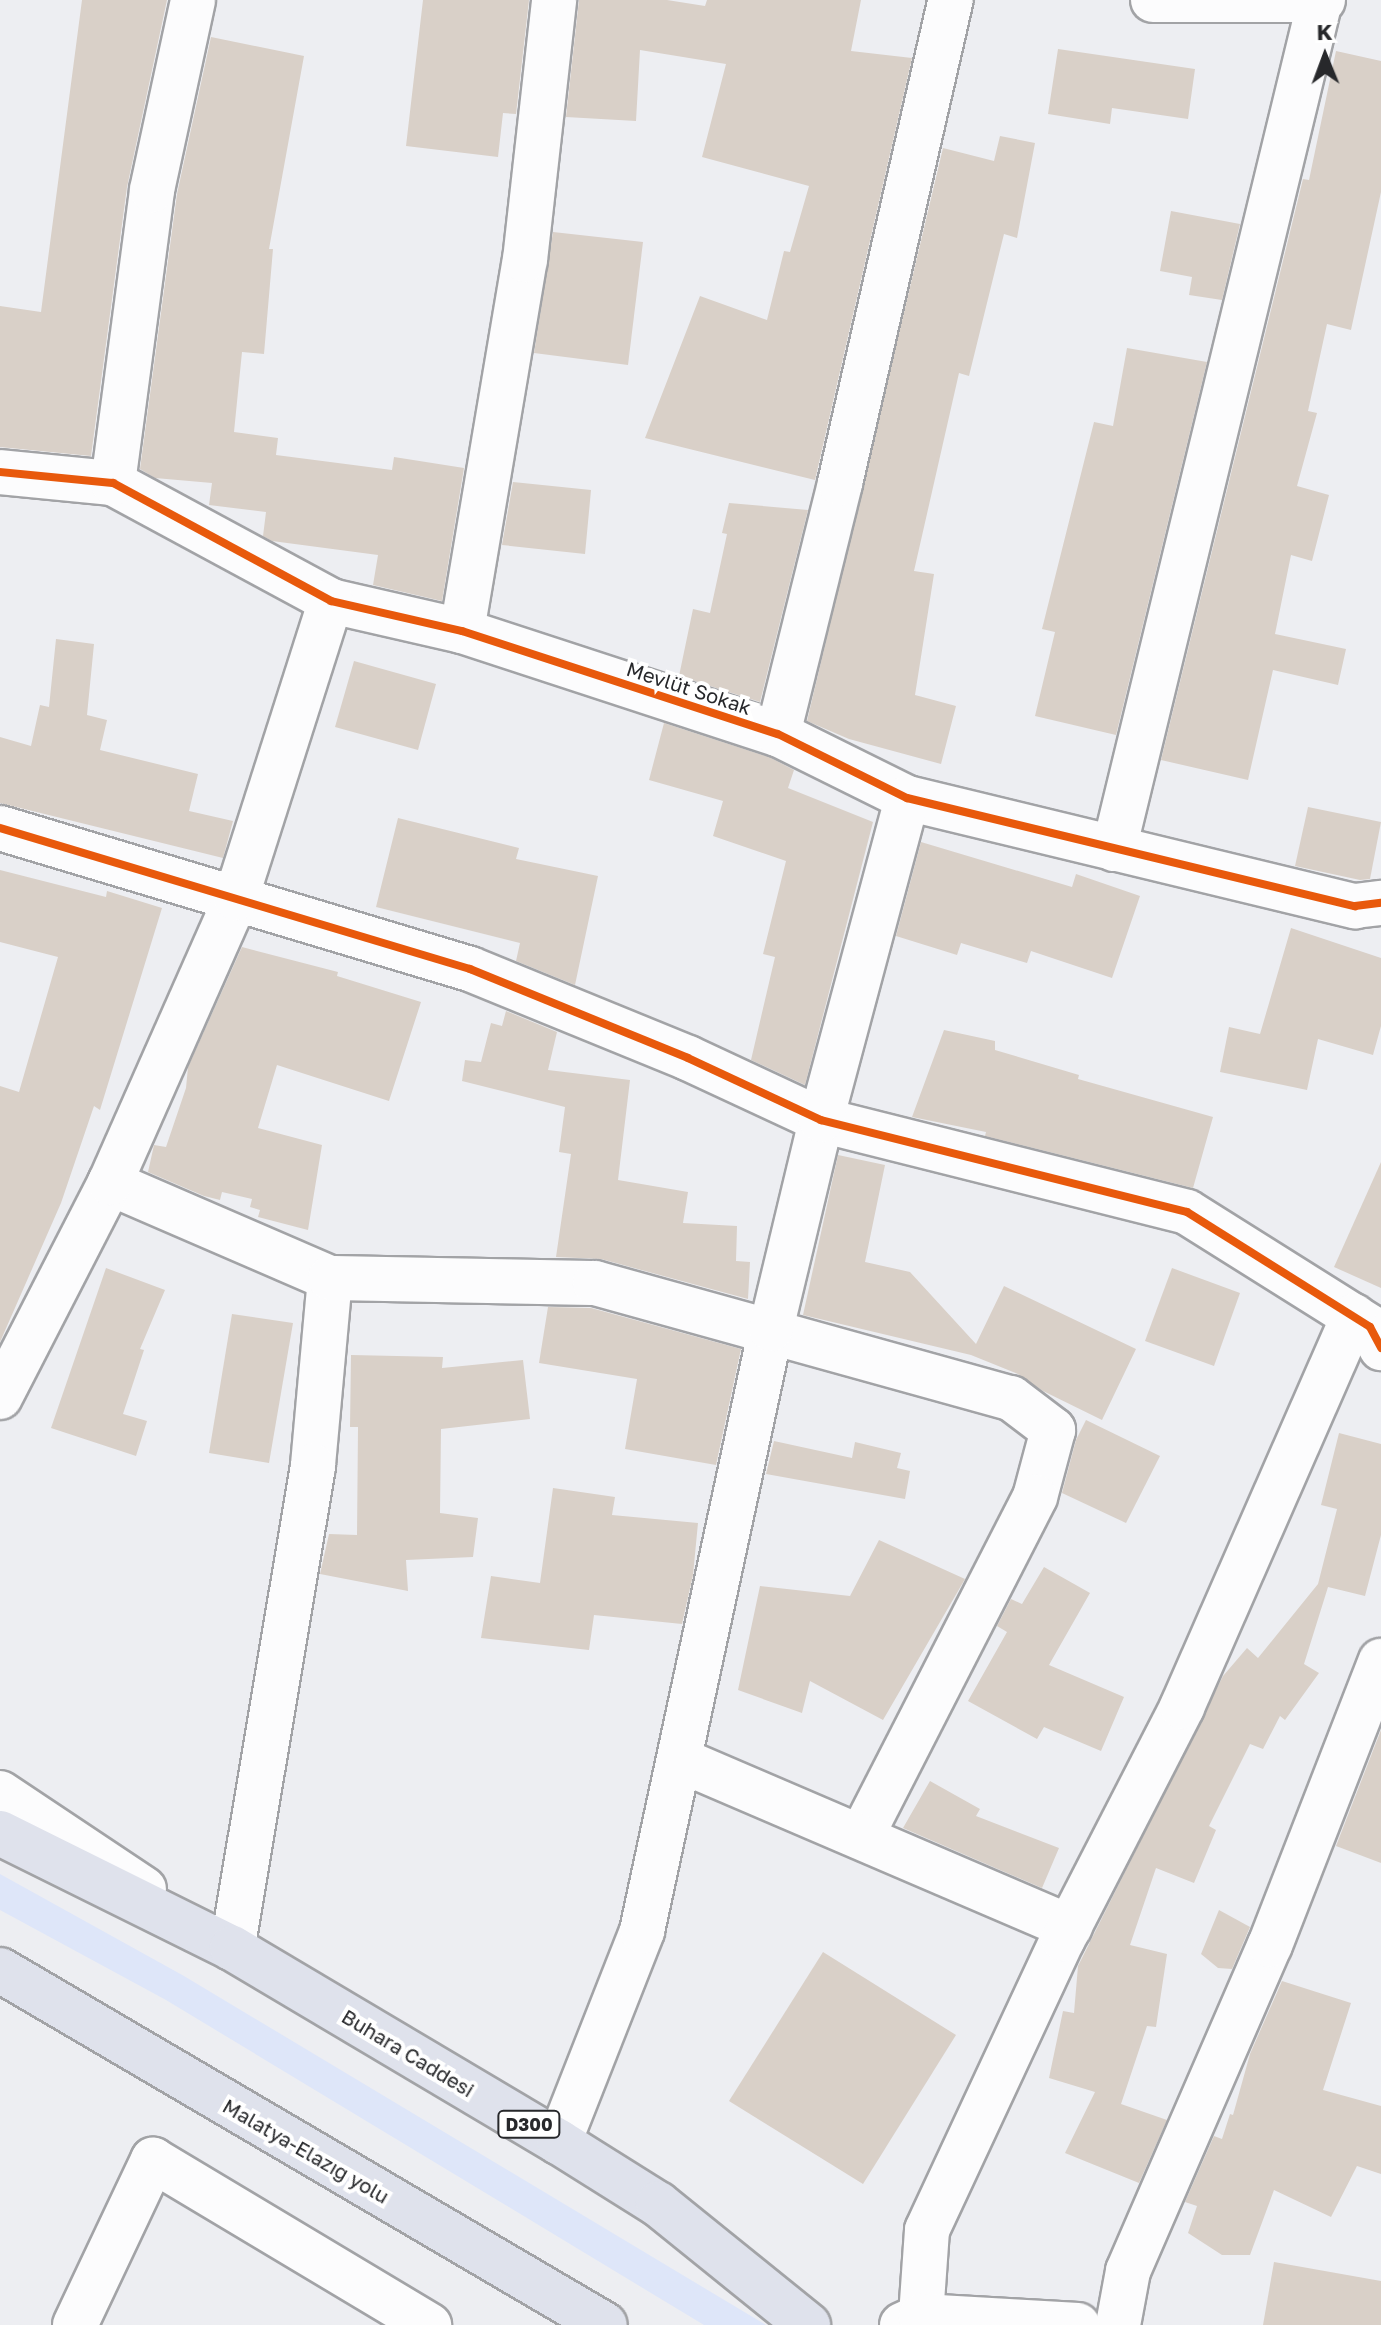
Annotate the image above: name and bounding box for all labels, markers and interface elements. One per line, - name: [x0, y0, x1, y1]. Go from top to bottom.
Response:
- north arrow: [1285, 16, 1365, 96]
- text: K: [1316, 18, 1333, 45]
- street label: Mevlüt Sokak: [624, 657, 754, 719]
- street label: Buhara Caddesi: [338, 2004, 478, 2102]
- street label: Malatya-Elazığ yolu: [219, 2094, 393, 2208]
- road number: D300: [497, 2110, 561, 2138]

